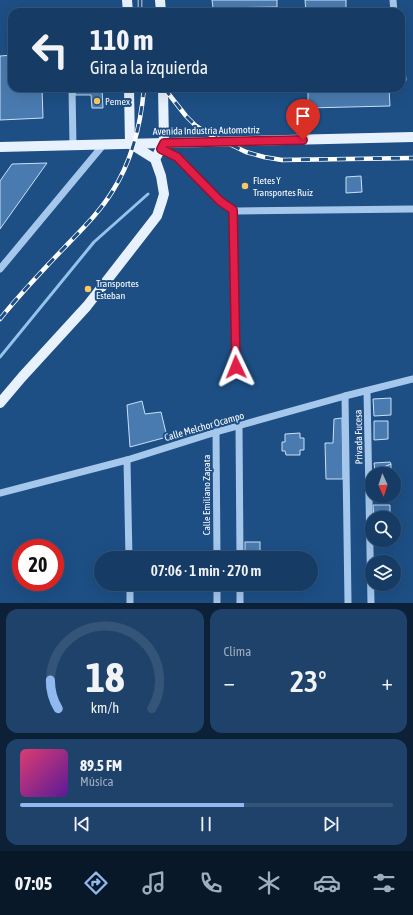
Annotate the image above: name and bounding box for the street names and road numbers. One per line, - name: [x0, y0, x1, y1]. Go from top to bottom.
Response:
- street label: Avenida Industria Automotriz: [152, 124, 260, 137]
- street label: Privada Fucesa: [353, 409, 364, 464]
- street label: Calle Melchor Ocampo: [163, 410, 246, 443]
- street label: Calle Emiliano Zapata: [201, 454, 212, 535]

